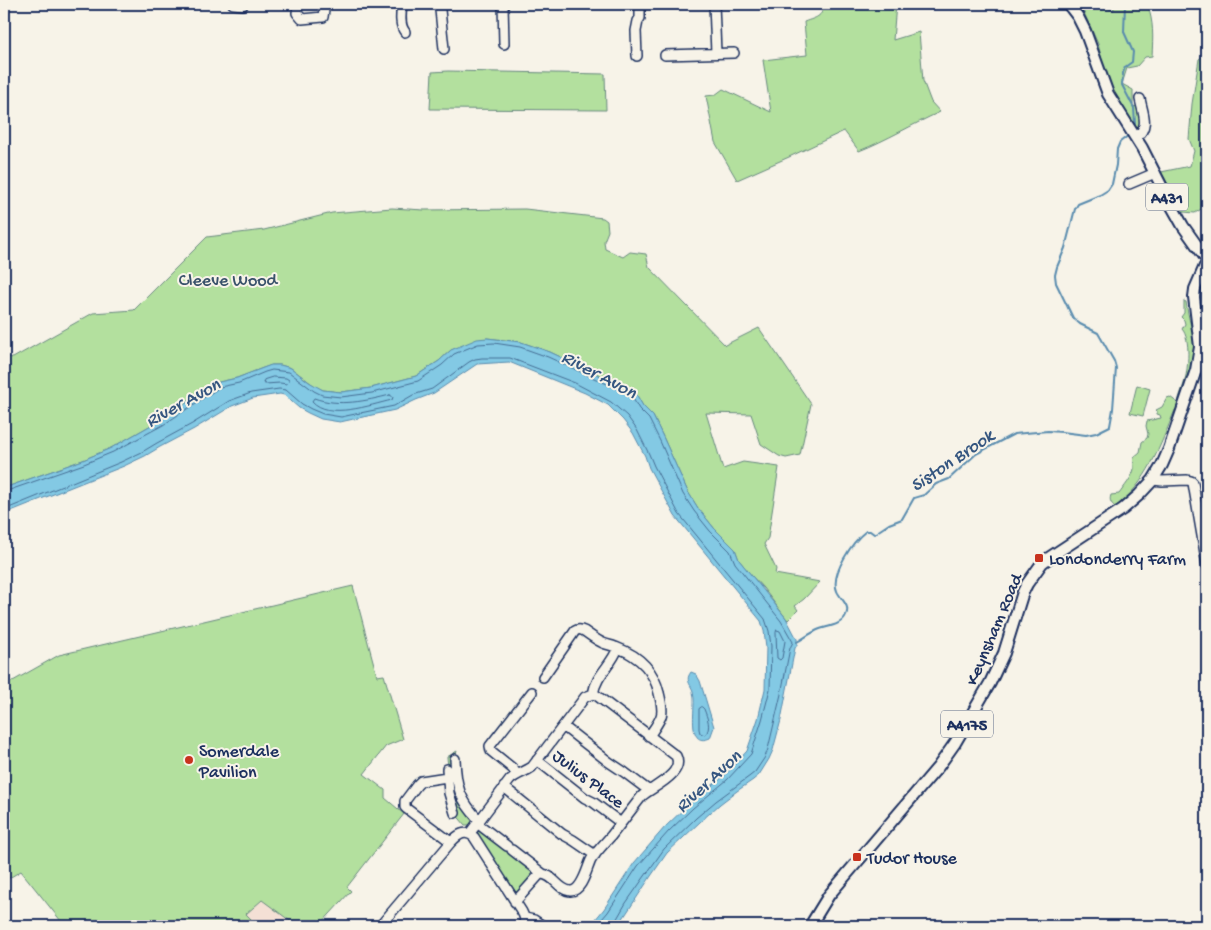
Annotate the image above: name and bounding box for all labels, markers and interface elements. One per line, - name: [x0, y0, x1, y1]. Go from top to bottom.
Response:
- road number: A431: [1146, 183, 1188, 210]
- park label: Cleeve Wood: [179, 271, 279, 292]
- water label: River Avon: [557, 347, 641, 406]
- water label: River Avon: [142, 374, 226, 434]
- water label: Siston Brook: [907, 425, 1000, 498]
- place label: Londonderry Farm: [1049, 550, 1186, 571]
- marker: Londonderry Farm: [1033, 552, 1045, 564]
- street label: Keynsham Road: [962, 570, 1029, 689]
- road number: A4175: [941, 711, 993, 738]
- place label: Somerdale Pavilion: [198, 742, 280, 784]
- street label: Julius Place: [547, 746, 628, 814]
- water label: River Avon: [672, 746, 748, 819]
- marker: Somerdale Pavilion: [183, 754, 195, 766]
- place label: Tudor House: [866, 849, 958, 870]
- marker: Tudor House: [851, 851, 863, 863]

